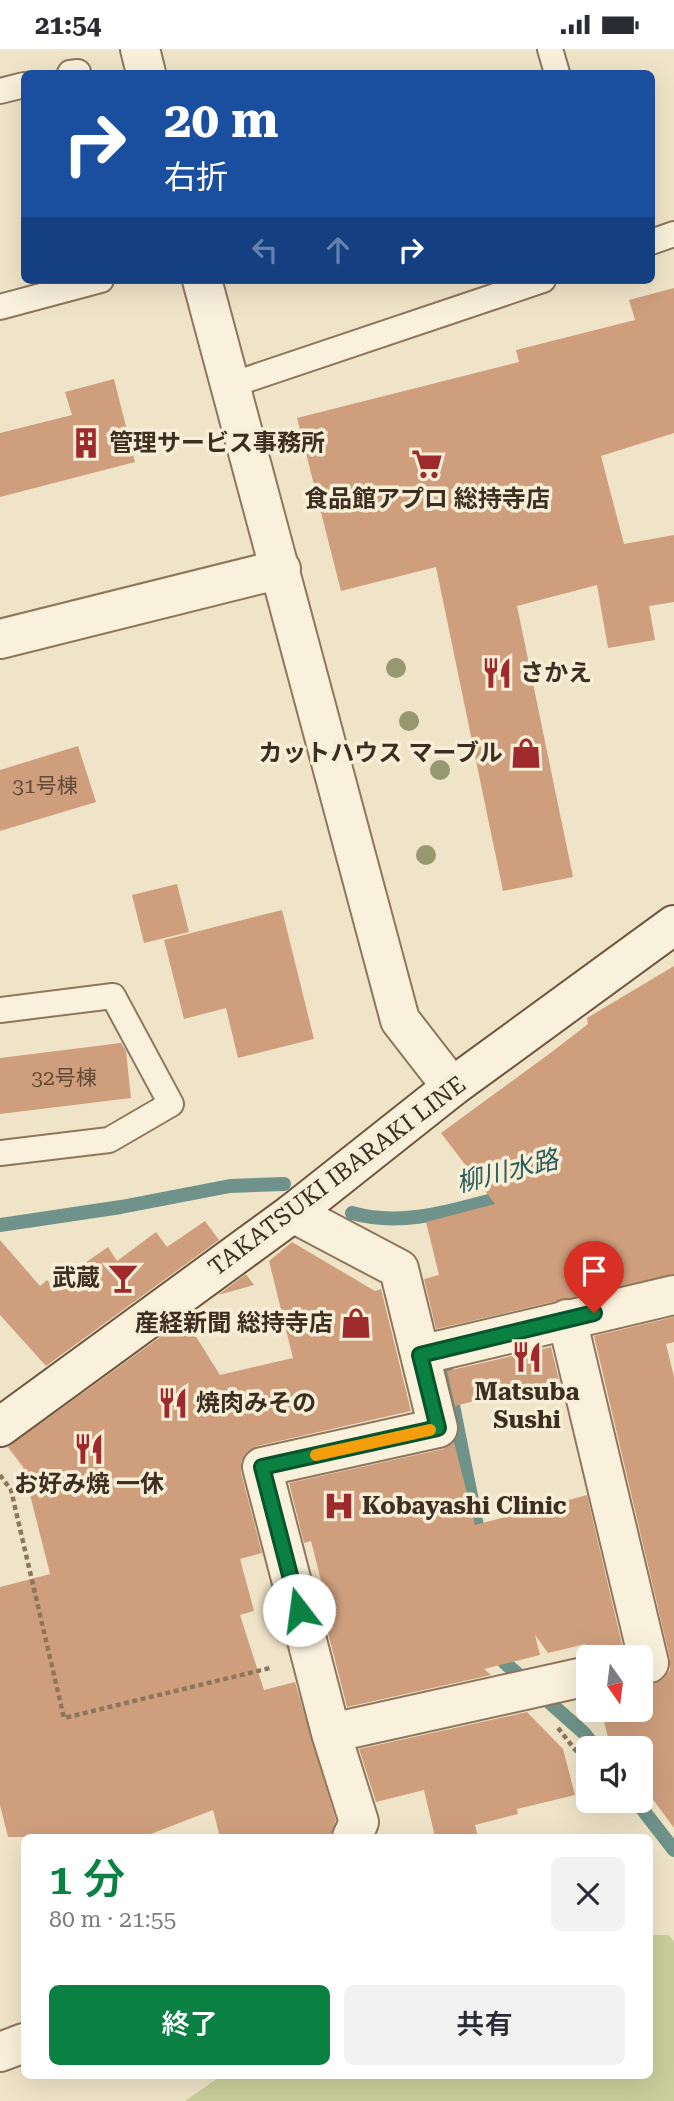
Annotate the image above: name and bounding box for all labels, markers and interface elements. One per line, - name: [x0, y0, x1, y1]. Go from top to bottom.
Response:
- text: 21:54: [35, 10, 101, 40]
- text: 20 m: [164, 92, 279, 149]
- icon: right: [49, 98, 140, 189]
- text: 右折: [164, 158, 228, 196]
- icon: left: [246, 231, 284, 269]
- icon: ahead: [319, 231, 357, 269]
- icon: right: [392, 231, 430, 269]
- building icon: 管理サービス事務所: [69, 426, 103, 460]
- place label: 管理サービス事務所: [109, 429, 325, 457]
- supermarket icon: 食品館アプロ 総持寺店: [410, 447, 444, 481]
- place label: 食品館アプロ 総持寺店: [304, 485, 550, 513]
- restaurant icon: さかえ: [480, 656, 514, 690]
- place label: さかえ: [520, 659, 592, 687]
- shop icon: カットハウス マーブル: [509, 736, 543, 770]
- place label: カットハウス マーブル: [258, 739, 503, 767]
- house number: 31号棟: [12, 774, 78, 798]
- house number: 32号棟: [31, 1066, 97, 1090]
- street label: TAKATSUKI IBARAKI LINE: [203, 1070, 471, 1282]
- water label: 柳川水路: [453, 1143, 563, 1198]
- pin: [564, 1241, 624, 1313]
- icon: arrive: [575, 1252, 613, 1290]
- bar icon: 武蔵: [106, 1261, 140, 1295]
- place label: 武蔵: [52, 1264, 100, 1292]
- shop icon: 産経新聞 総持寺店: [339, 1306, 373, 1340]
- place label: 産経新聞 総持寺店: [135, 1309, 333, 1337]
- restaurant icon: Matsuba Sushi: [510, 1340, 544, 1374]
- place label: Matsuba Sushi: [474, 1378, 580, 1434]
- restaurant icon: 焼肉みその: [156, 1386, 190, 1420]
- place label: 焼肉みその: [196, 1389, 316, 1417]
- restaurant icon: お好み焼 一休: [72, 1432, 106, 1466]
- place label: お好み焼 一休: [14, 1470, 164, 1498]
- hospital icon: Kobayashi Clinic: [322, 1489, 356, 1523]
- place label: Kobayashi Clinic: [362, 1492, 567, 1520]
- position arrow: [262, 1573, 336, 1647]
- north arrow: [576, 1645, 653, 1722]
- map controls: [576, 1645, 653, 1813]
- button: sound: [576, 1736, 653, 1813]
- text: 1 分: [49, 1855, 125, 1904]
- button: close: [551, 1857, 625, 1931]
- text: 80 m · 21:55: [49, 1906, 176, 1933]
- button: 終了: [49, 1985, 330, 2065]
- button: 共有: [344, 1985, 625, 2065]

